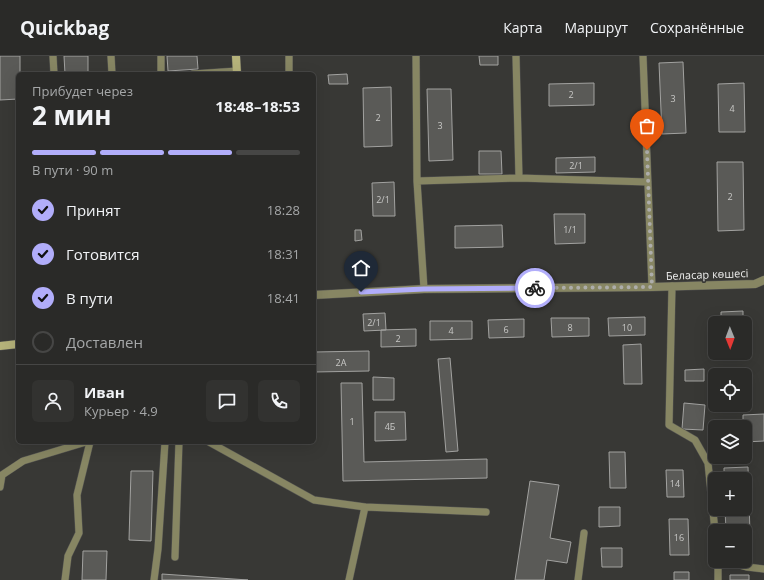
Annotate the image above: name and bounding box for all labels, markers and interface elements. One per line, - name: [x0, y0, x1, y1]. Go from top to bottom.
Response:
- text: Quickbag: [20, 15, 109, 41]
- text: Карта: [503, 18, 542, 37]
- text: Маршрут: [564, 18, 628, 37]
- text: Сохранённые: [650, 18, 744, 37]
- text: Прибудет через: [32, 82, 133, 100]
- house number: 2: [568, 88, 574, 101]
- house number: 3: [670, 92, 676, 105]
- text: 18:48–18:53: [215, 96, 300, 116]
- text: 2 мин: [32, 97, 112, 133]
- house number: 4: [729, 102, 735, 115]
- pin: [630, 109, 664, 150]
- house number: 2: [375, 111, 381, 124]
- icon: bag: [636, 115, 658, 137]
- house number: 3: [437, 119, 443, 132]
- house number: 2/1: [569, 159, 583, 172]
- text: В пути · 90 m: [32, 161, 113, 179]
- house number: 2: [727, 190, 733, 203]
- house number: 2/1: [376, 193, 390, 206]
- icon: check: [32, 199, 54, 221]
- text: Принят: [66, 200, 121, 220]
- text: 18:28: [267, 201, 300, 219]
- house number: 1/1: [563, 223, 577, 236]
- icon: check: [32, 243, 54, 265]
- text: Готовится: [66, 244, 140, 264]
- text: 18:31: [267, 245, 300, 263]
- pin: [344, 251, 378, 292]
- icon: home: [350, 257, 372, 279]
- street label: Беласар көшесі: [665, 265, 749, 283]
- courier: [515, 268, 555, 308]
- icon: bike: [524, 277, 546, 299]
- icon: check: [32, 287, 54, 309]
- text: В пути: [66, 288, 113, 308]
- text: 18:41: [267, 289, 300, 307]
- house number: 2/1: [367, 316, 381, 329]
- north arrow: [708, 316, 752, 360]
- map controls: [708, 316, 752, 568]
- house number: 8: [567, 321, 573, 334]
- house number: 10: [622, 321, 632, 334]
- house number: 6: [503, 323, 509, 336]
- house number: 4: [448, 324, 454, 337]
- text: Доставлен: [66, 332, 143, 352]
- house number: 2: [395, 332, 401, 345]
- house number: 2А: [336, 356, 347, 369]
- button: locate: [708, 368, 752, 412]
- button: person: [32, 380, 74, 422]
- button: chat: [206, 380, 248, 422]
- button: phone: [258, 380, 300, 422]
- text: Иван: [84, 382, 125, 402]
- text: Курьер · 4.9: [84, 402, 158, 420]
- house number: 1: [349, 415, 355, 428]
- house number: 4Б: [385, 420, 396, 433]
- button: layers: [708, 420, 752, 464]
- button: +: [708, 472, 752, 516]
- house number: 14: [670, 477, 680, 490]
- button: −: [708, 524, 752, 568]
- house number: 16: [674, 531, 684, 544]

